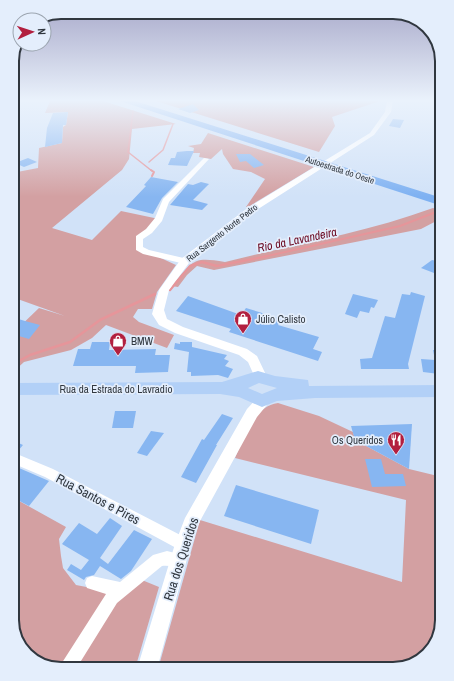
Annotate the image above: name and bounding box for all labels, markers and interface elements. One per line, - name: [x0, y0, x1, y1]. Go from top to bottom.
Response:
- north arrow: [12, 12, 52, 52]
- text: N: [35, 28, 49, 35]
- street label: Autoestrada do Oeste: [303, 153, 376, 187]
- street label: Rua Sargento Norte Pedro: [184, 201, 260, 265]
- water label: Rio da Lavandeira: [256, 224, 339, 256]
- shop icon: Júlio Calisto: [233, 309, 253, 334]
- place label: Júlio Calisto: [256, 312, 306, 326]
- shop icon: BMW: [108, 331, 128, 356]
- place label: BMW: [131, 334, 154, 348]
- street label: Rua da Estrada do Lavradio: [60, 382, 172, 396]
- restaurant icon: Os Queridos: [386, 430, 406, 455]
- place label: Os Queridos: [332, 433, 383, 447]
- street label: Rua Santos e Pires: [53, 470, 143, 528]
- street label: Rua dos Queridos: [160, 515, 202, 603]

